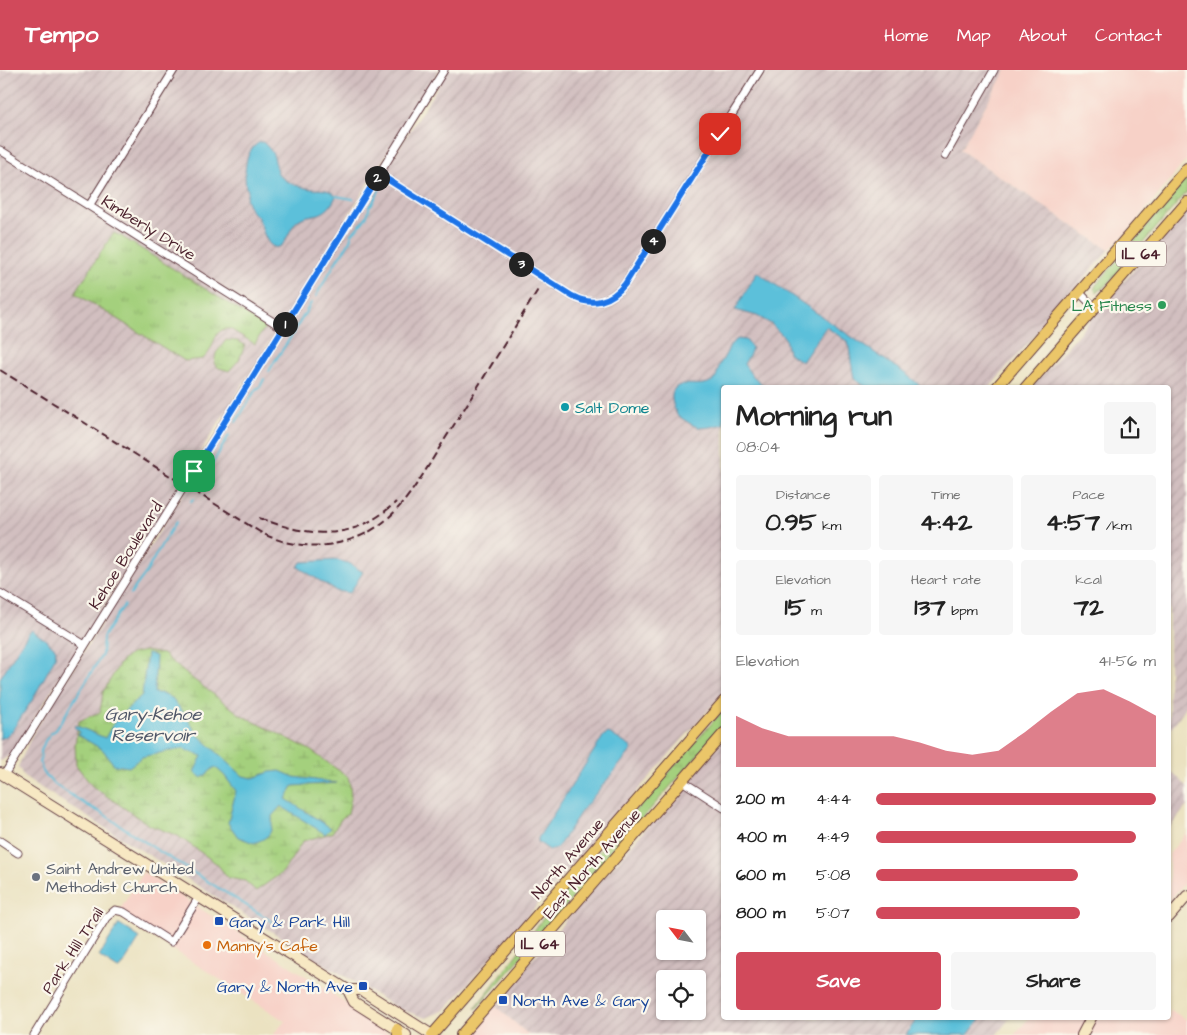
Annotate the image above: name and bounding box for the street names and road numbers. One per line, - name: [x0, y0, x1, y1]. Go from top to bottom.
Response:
- street label: Kimberly Drive: [97, 190, 200, 267]
- road number: IL 64: [1116, 242, 1166, 266]
- street label: Kehoe Boulevard: [84, 497, 168, 614]
- street label: East North Avenue: [538, 804, 646, 923]
- street label: North Avenue: [526, 813, 609, 904]
- street label: Park Hill Trail: [37, 903, 109, 998]
- road number: IL 64: [515, 932, 565, 956]

